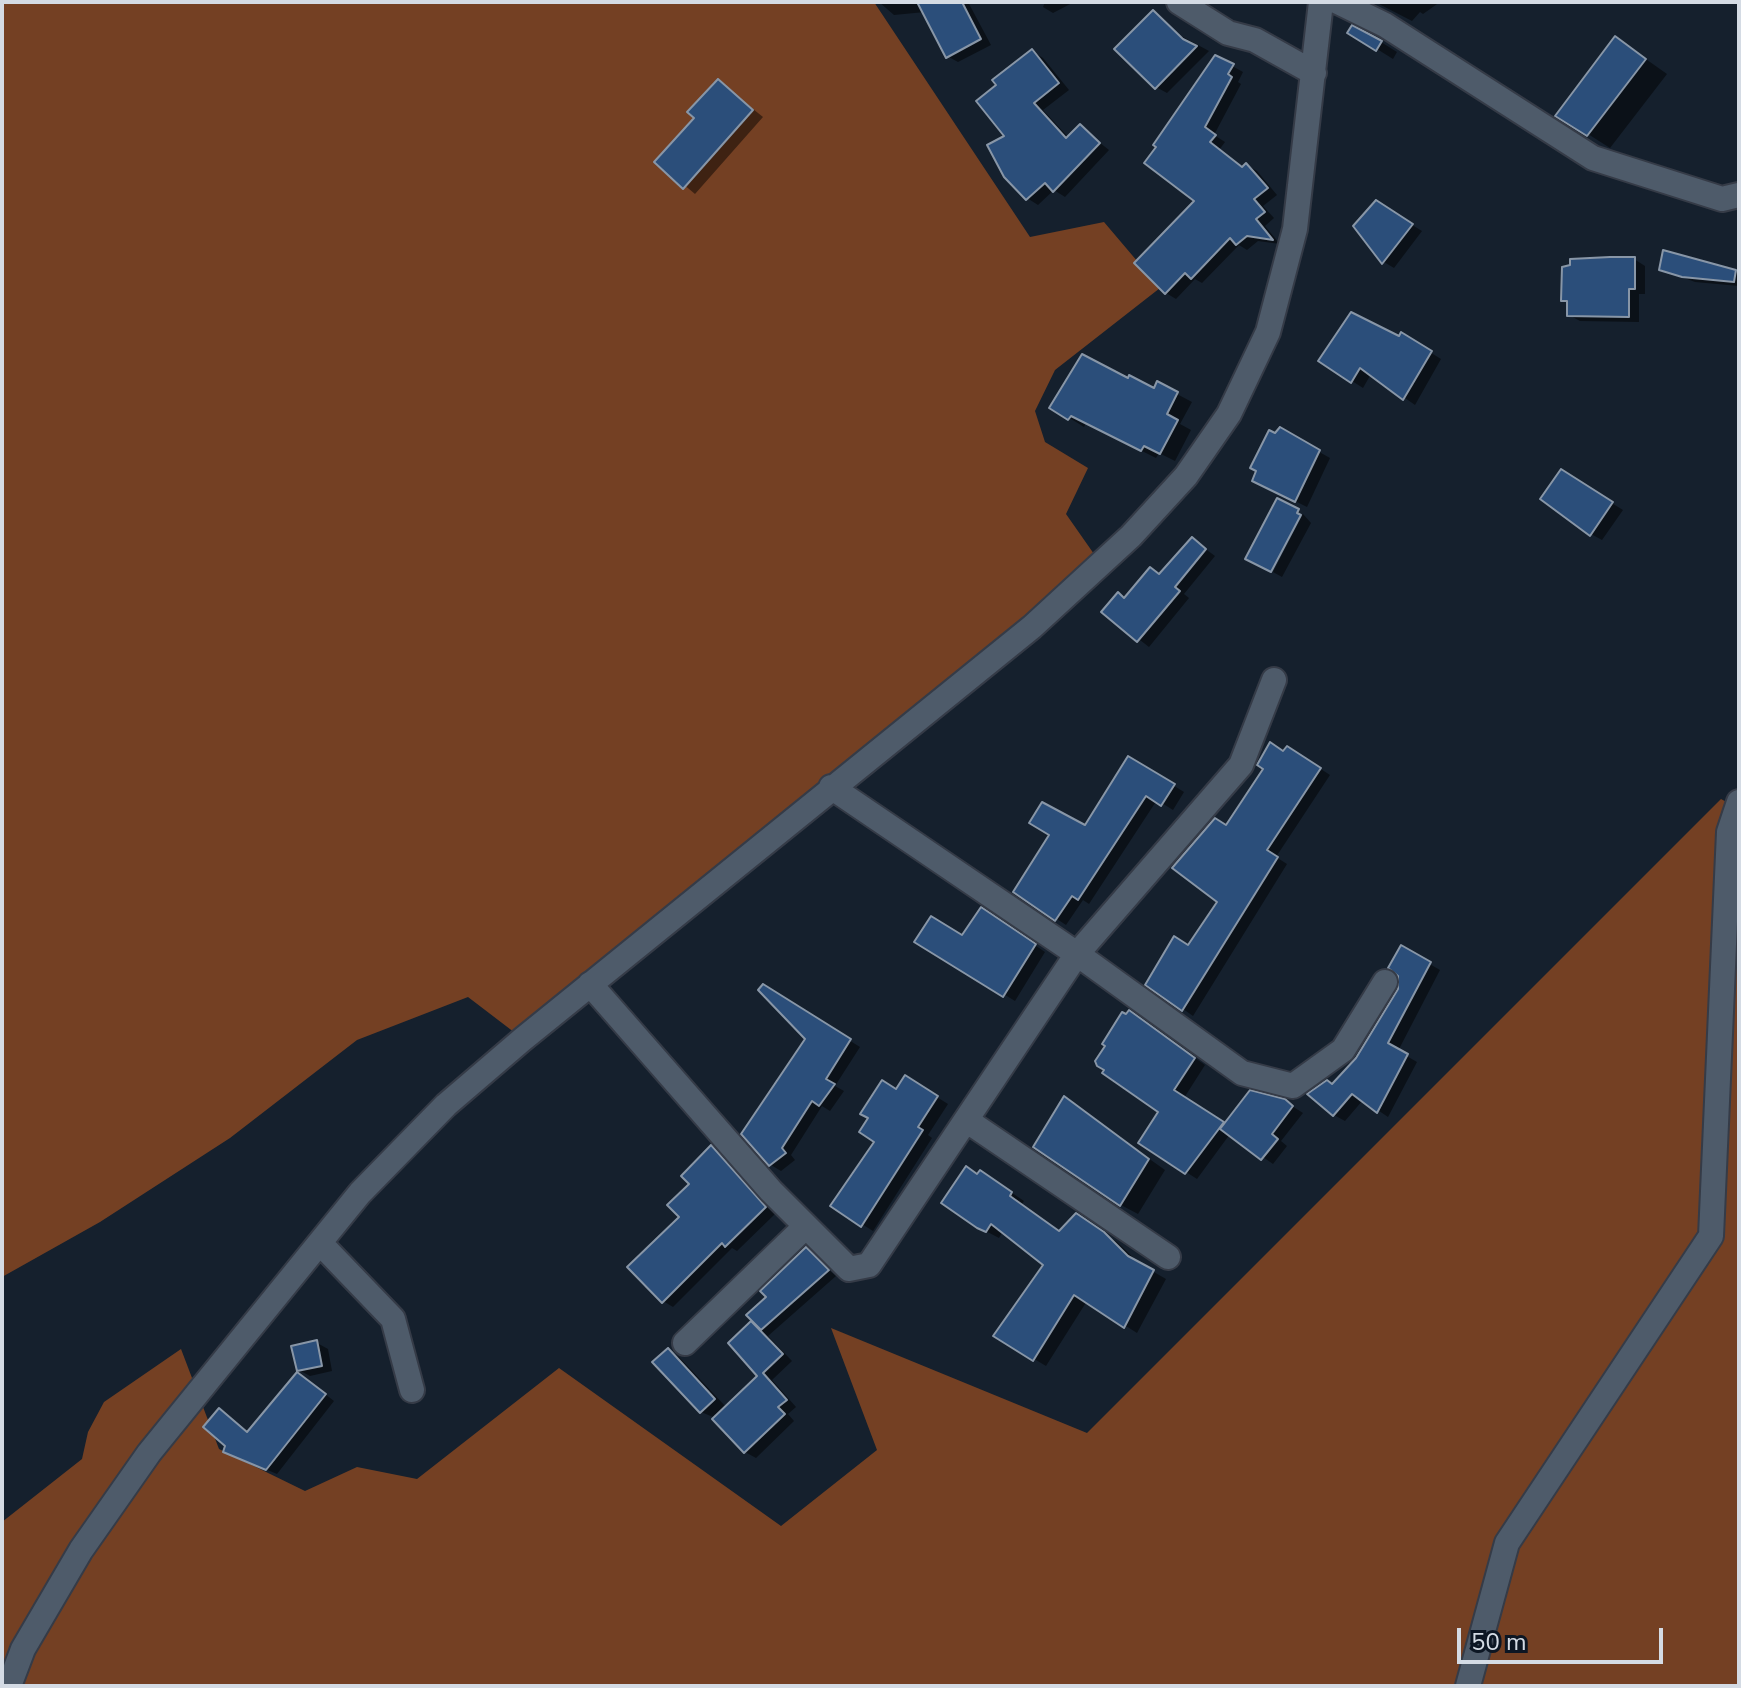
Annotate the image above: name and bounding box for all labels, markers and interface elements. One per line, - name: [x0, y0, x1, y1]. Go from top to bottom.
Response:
- scale bar: [1461, 1612, 1667, 1662]
- text: 50 m: [1471, 1626, 1527, 1658]

